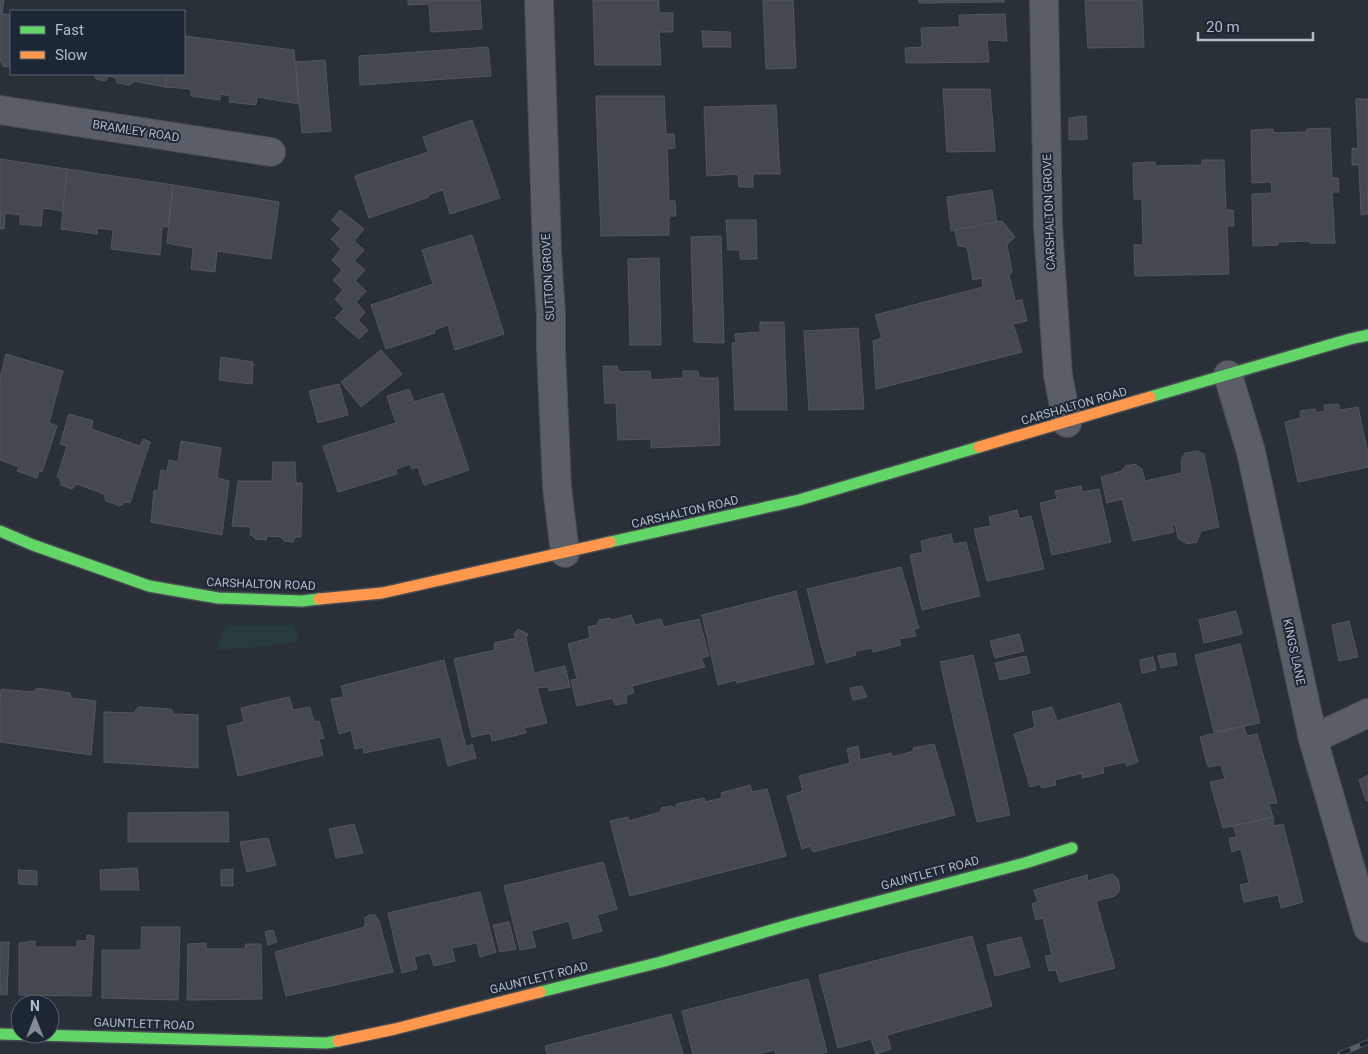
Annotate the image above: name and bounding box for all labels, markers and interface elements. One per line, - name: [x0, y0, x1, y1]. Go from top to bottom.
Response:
- legend: [10, 10, 185, 75]
- scale bar: [1198, 10, 1313, 42]
- text: 20 m: [1206, 18, 1240, 36]
- text: Fast: [55, 21, 84, 39]
- text: Slow: [55, 46, 87, 64]
- street label: BRAMLEY ROAD: [92, 117, 181, 145]
- street label: CARSHALTON GROVE: [1040, 153, 1058, 270]
- street label: SUTTON GROVE: [539, 233, 557, 321]
- street label: CARSHALTON ROAD: [1019, 384, 1129, 428]
- street label: CARSHALTON ROAD: [630, 493, 740, 531]
- street label: CARSHALTON ROAD: [206, 575, 316, 593]
- street label: KINGS LANE: [1280, 618, 1308, 687]
- street label: GAUNTLETT ROAD: [879, 853, 981, 893]
- street label: GAUNTLETT ROAD: [488, 959, 590, 997]
- north arrow: [10, 994, 60, 1044]
- text: N: [30, 998, 40, 1014]
- street label: GAUNTLETT ROAD: [93, 1015, 195, 1033]

